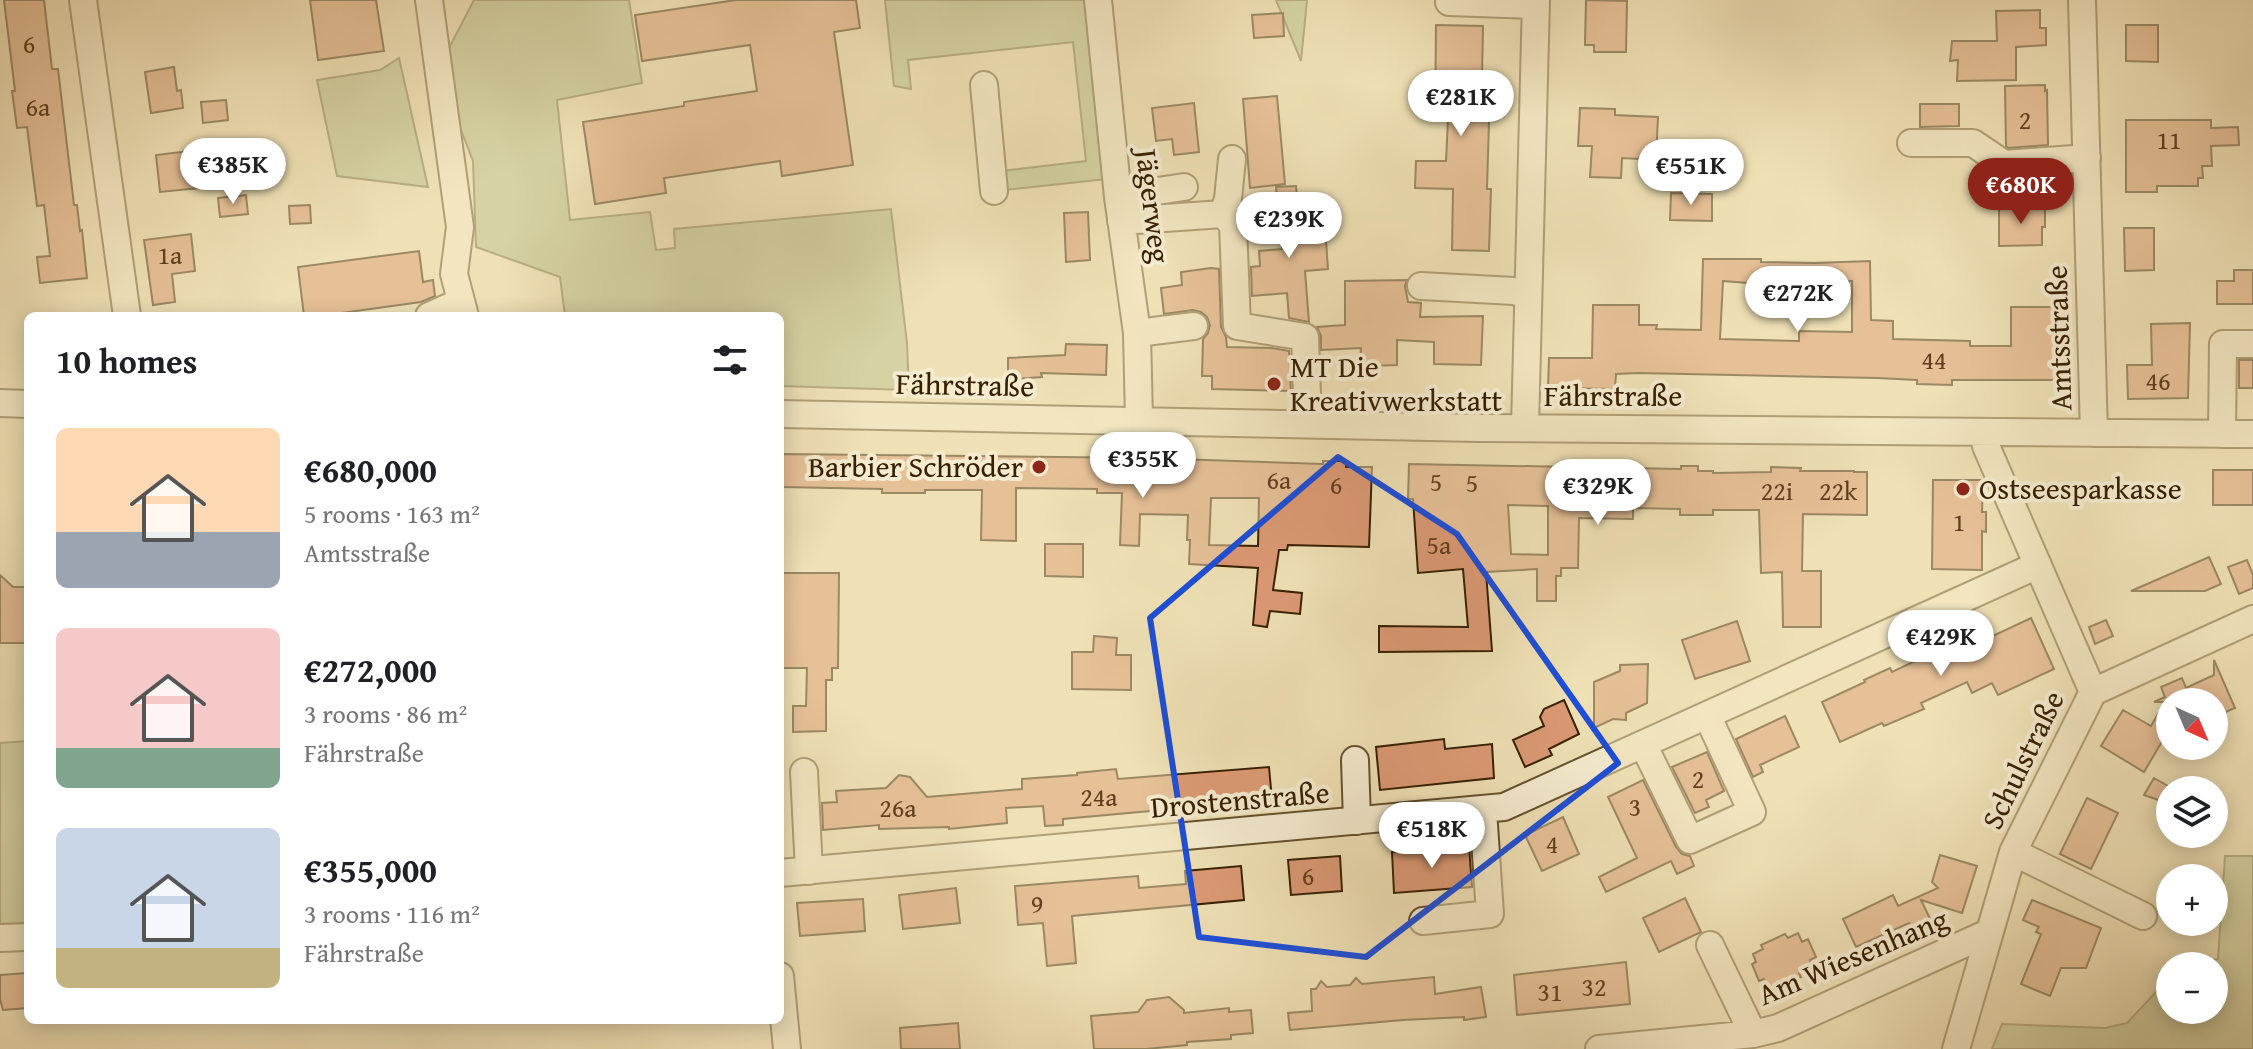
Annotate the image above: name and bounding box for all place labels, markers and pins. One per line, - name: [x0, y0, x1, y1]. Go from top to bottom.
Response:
- pin: €281K: [1405, 70, 1517, 138]
- pin: €385K: [177, 138, 289, 206]
- pin: €551K: [1635, 139, 1747, 207]
- pin: €680K: [1965, 158, 2077, 226]
- pin: €239K: [1233, 192, 1345, 260]
- pin: €272K: [1742, 266, 1854, 334]
- place label: MT Die Kreativwerkstatt: [1290, 344, 1503, 422]
- marker: MT Die Kreativwerkstatt: [1265, 375, 1283, 393]
- pin: €355K: [1087, 432, 1199, 500]
- place label: Barbier Schröder: [808, 444, 1023, 488]
- marker: Barbier Schröder: [1030, 458, 1048, 476]
- pin: €329K: [1542, 459, 1654, 527]
- place label: Ostseesparkasse: [1979, 466, 2182, 510]
- marker: Ostseesparkasse: [1954, 480, 1972, 498]
- pin: €429K: [1885, 610, 1997, 678]
- pin: €518K: [1376, 802, 1488, 870]

